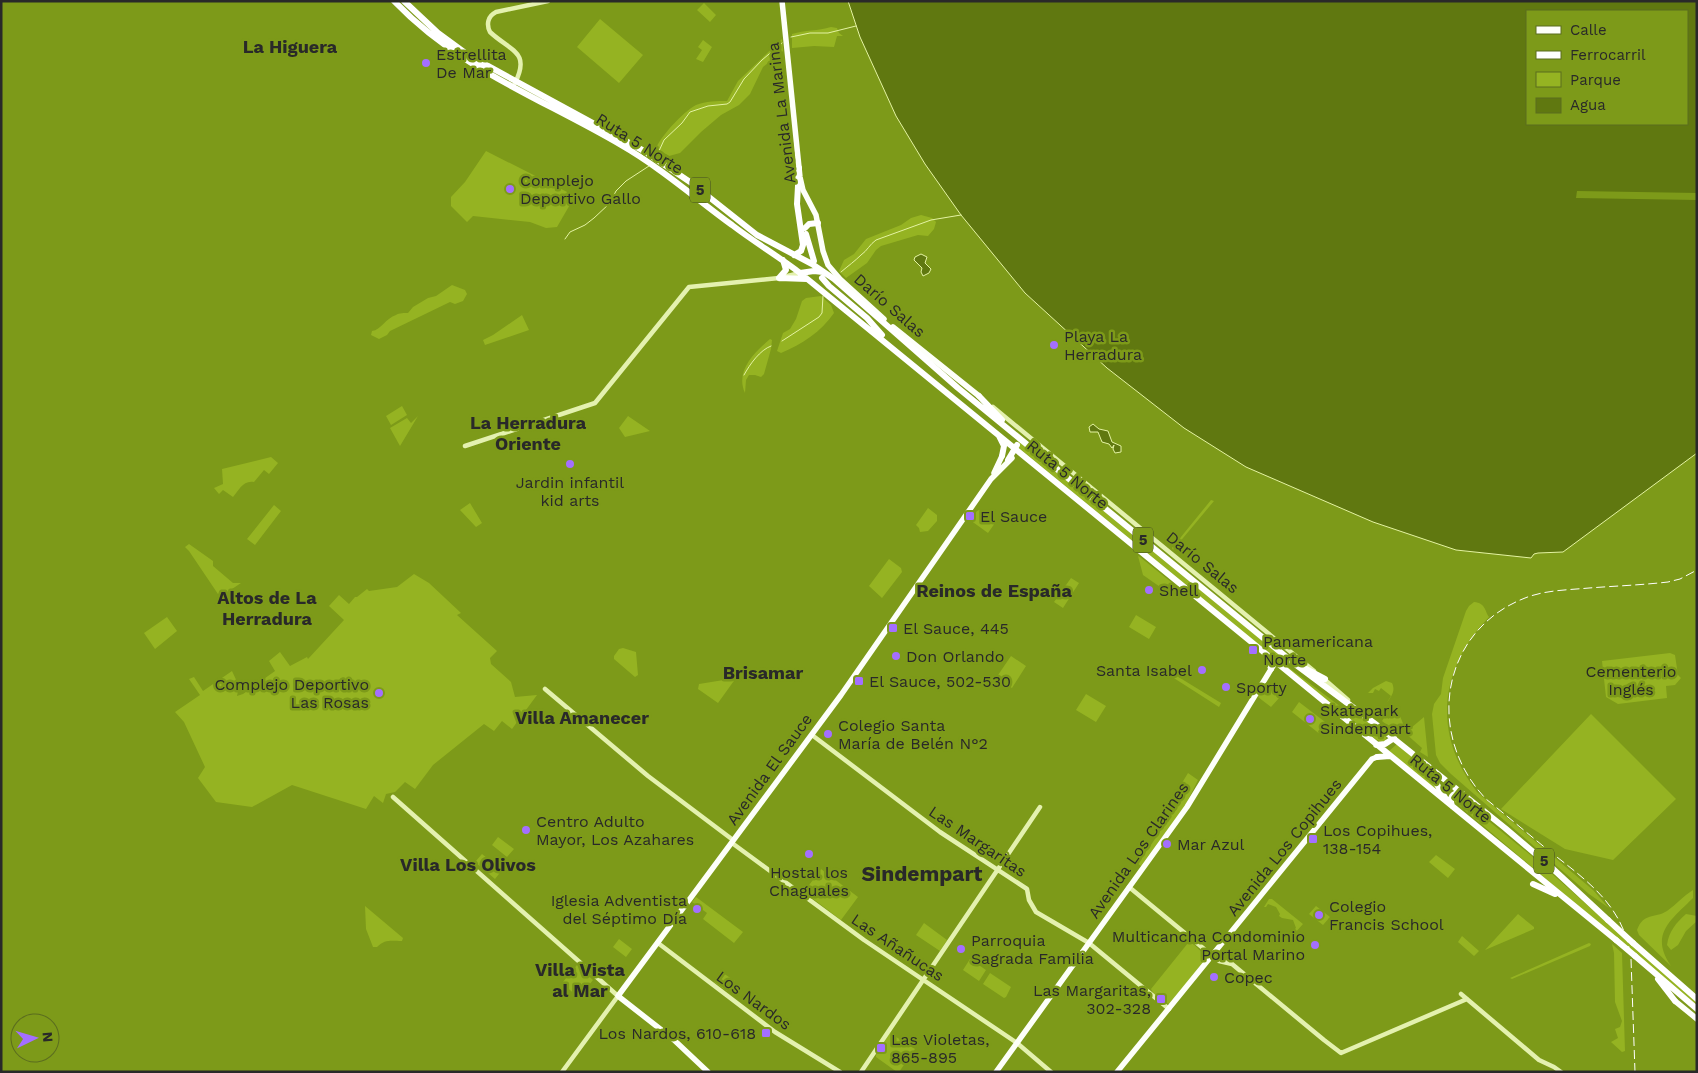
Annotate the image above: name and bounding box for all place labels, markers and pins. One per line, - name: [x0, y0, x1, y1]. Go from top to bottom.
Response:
- place label: Estrellita De Mar: [436, 45, 507, 82]
- marker: Estrellita De Mar: [420, 57, 432, 69]
- place label: Complejo Deportivo Gallo: [520, 171, 641, 208]
- marker: Complejo Deportivo Gallo: [504, 183, 516, 195]
- place label: Playa La Herradura: [1064, 327, 1142, 364]
- marker: Playa La Herradura: [1048, 339, 1060, 351]
- marker: Jardin infantil kid arts: [564, 458, 576, 470]
- place label: Jardin infantil kid arts: [516, 473, 624, 510]
- place label: El Sauce: [980, 507, 1047, 526]
- marker: El Sauce: [964, 510, 976, 522]
- place label: Shell: [1159, 581, 1198, 600]
- marker: Shell: [1143, 584, 1155, 596]
- place label: El Sauce, 445: [903, 619, 1009, 638]
- marker: El Sauce, 445: [887, 622, 899, 634]
- place label: Panamericana Norte: [1263, 632, 1373, 669]
- marker: Panamericana Norte: [1247, 644, 1259, 656]
- place label: Don Orlando: [906, 647, 1004, 666]
- marker: Don Orlando: [890, 650, 902, 662]
- place label: Santa Isabel: [1096, 661, 1192, 680]
- marker: Santa Isabel: [1196, 664, 1208, 676]
- place label: El Sauce, 502-530: [869, 672, 1011, 691]
- place label: Complejo Deportivo Las Rosas: [214, 675, 369, 712]
- marker: El Sauce, 502-530: [853, 675, 865, 687]
- place label: Sporty: [1236, 678, 1288, 697]
- marker: Sporty: [1220, 681, 1232, 693]
- marker: Complejo Deportivo Las Rosas: [373, 687, 385, 699]
- place label: Skatepark Sindempart: [1320, 701, 1411, 738]
- marker: Skatepark Sindempart: [1304, 713, 1316, 725]
- place label: Colegio Santa María de Belén N°2: [838, 716, 988, 753]
- marker: Colegio Santa María de Belén N°2: [822, 728, 834, 740]
- place label: Centro Adulto Mayor, Los Azahares: [536, 812, 694, 849]
- place label: Los Copihues, 138-154: [1323, 821, 1432, 858]
- marker: Centro Adulto Mayor, Los Azahares: [520, 824, 532, 836]
- marker: Los Copihues, 138-154: [1307, 833, 1319, 845]
- place label: Mar Azul: [1177, 835, 1245, 854]
- marker: Mar Azul: [1161, 838, 1173, 850]
- marker: Hostal los Chaguales: [803, 848, 815, 860]
- place label: Hostal los Chaguales: [769, 863, 849, 900]
- place label: Iglesia Adventista del Séptimo Día: [551, 891, 687, 928]
- place label: Colegio Francis School: [1329, 897, 1444, 934]
- marker: Iglesia Adventista del Séptimo Día: [691, 903, 703, 915]
- marker: Colegio Francis School: [1313, 909, 1325, 921]
- place label: Multicancha Condominio Portal Marino: [1112, 927, 1305, 964]
- place label: Parroquia Sagrada Familia: [971, 931, 1094, 968]
- marker: Multicancha Condominio Portal Marino: [1309, 939, 1321, 951]
- marker: Parroquia Sagrada Familia: [955, 943, 967, 955]
- place label: Copec: [1224, 968, 1273, 987]
- marker: Copec: [1208, 971, 1220, 983]
- place label: Las Margaritas, 302-328: [1033, 981, 1151, 1018]
- marker: Las Margaritas, 302-328: [1155, 993, 1167, 1005]
- place label: Los Nardos, 610-618: [599, 1024, 756, 1043]
- marker: Los Nardos, 610-618: [760, 1027, 772, 1039]
- place label: Las Violetas, 865-895: [891, 1030, 990, 1067]
- marker: Las Violetas, 865-895: [875, 1042, 887, 1054]

